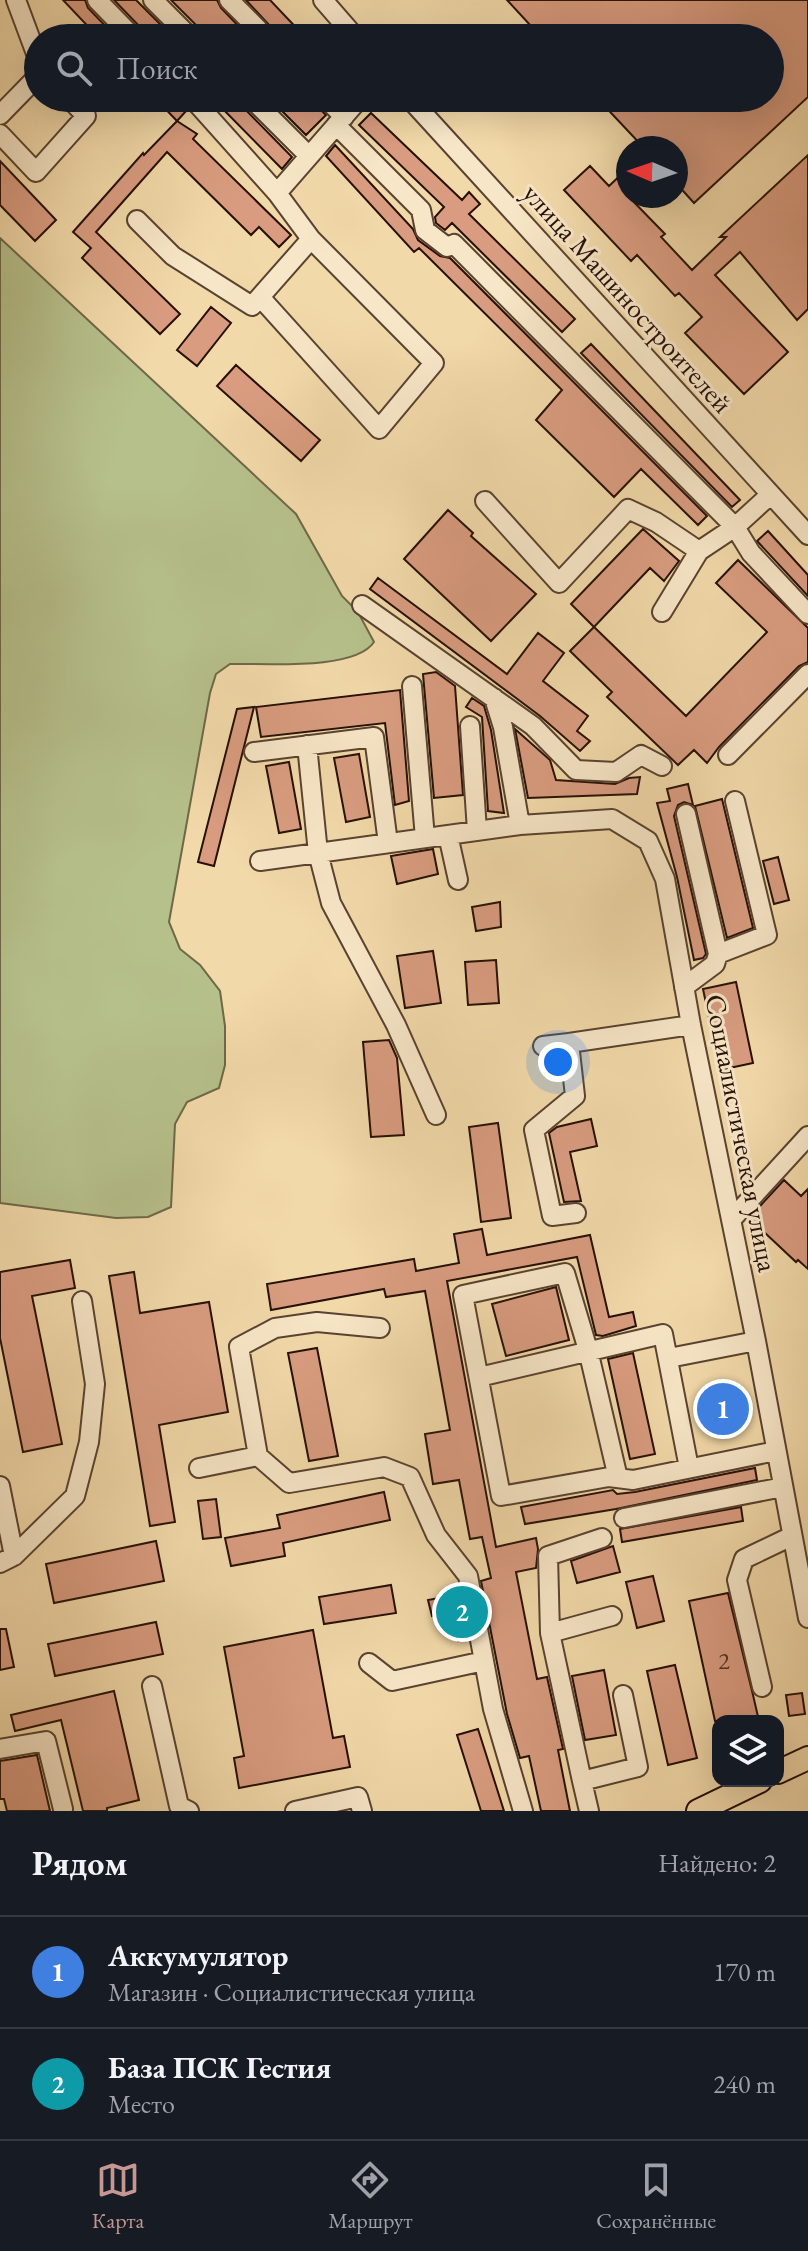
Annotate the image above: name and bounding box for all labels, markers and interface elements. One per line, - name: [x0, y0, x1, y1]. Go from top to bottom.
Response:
- search box: [24, 24, 784, 112]
- icon: search: [52, 46, 96, 90]
- text: Поиск: [116, 49, 198, 88]
- north arrow: [616, 136, 688, 208]
- street label: улица Машиностроителей: [515, 176, 741, 421]
- street label: Социалистическая улица: [697, 991, 787, 1276]
- your location: [538, 1042, 578, 1082]
- pin: 1: [697, 1379, 749, 1439]
- pin: 2: [436, 1582, 488, 1642]
- house number: 2: [718, 1645, 730, 1676]
- map controls: [712, 1715, 784, 1787]
- button: layers: [712, 1715, 784, 1787]
- text: Рядом: [32, 1841, 127, 1885]
- text: Найдено: 2: [658, 1846, 776, 1880]
- text: Аккумулятор: [108, 1936, 288, 1975]
- text: 1: [51, 1955, 65, 1989]
- text: 170 m: [713, 1955, 776, 1989]
- text: Магазин · Социалистическая улица: [108, 1975, 475, 2009]
- text: База ПСК Гестия: [108, 2048, 331, 2087]
- text: 2: [51, 2067, 65, 2101]
- text: 240 m: [713, 2067, 776, 2101]
- text: Место: [108, 2087, 175, 2121]
- tab: Карта: [92, 2158, 144, 2235]
- tab: Маршрут: [328, 2158, 412, 2235]
- tab: Сохранённые: [596, 2158, 716, 2235]

